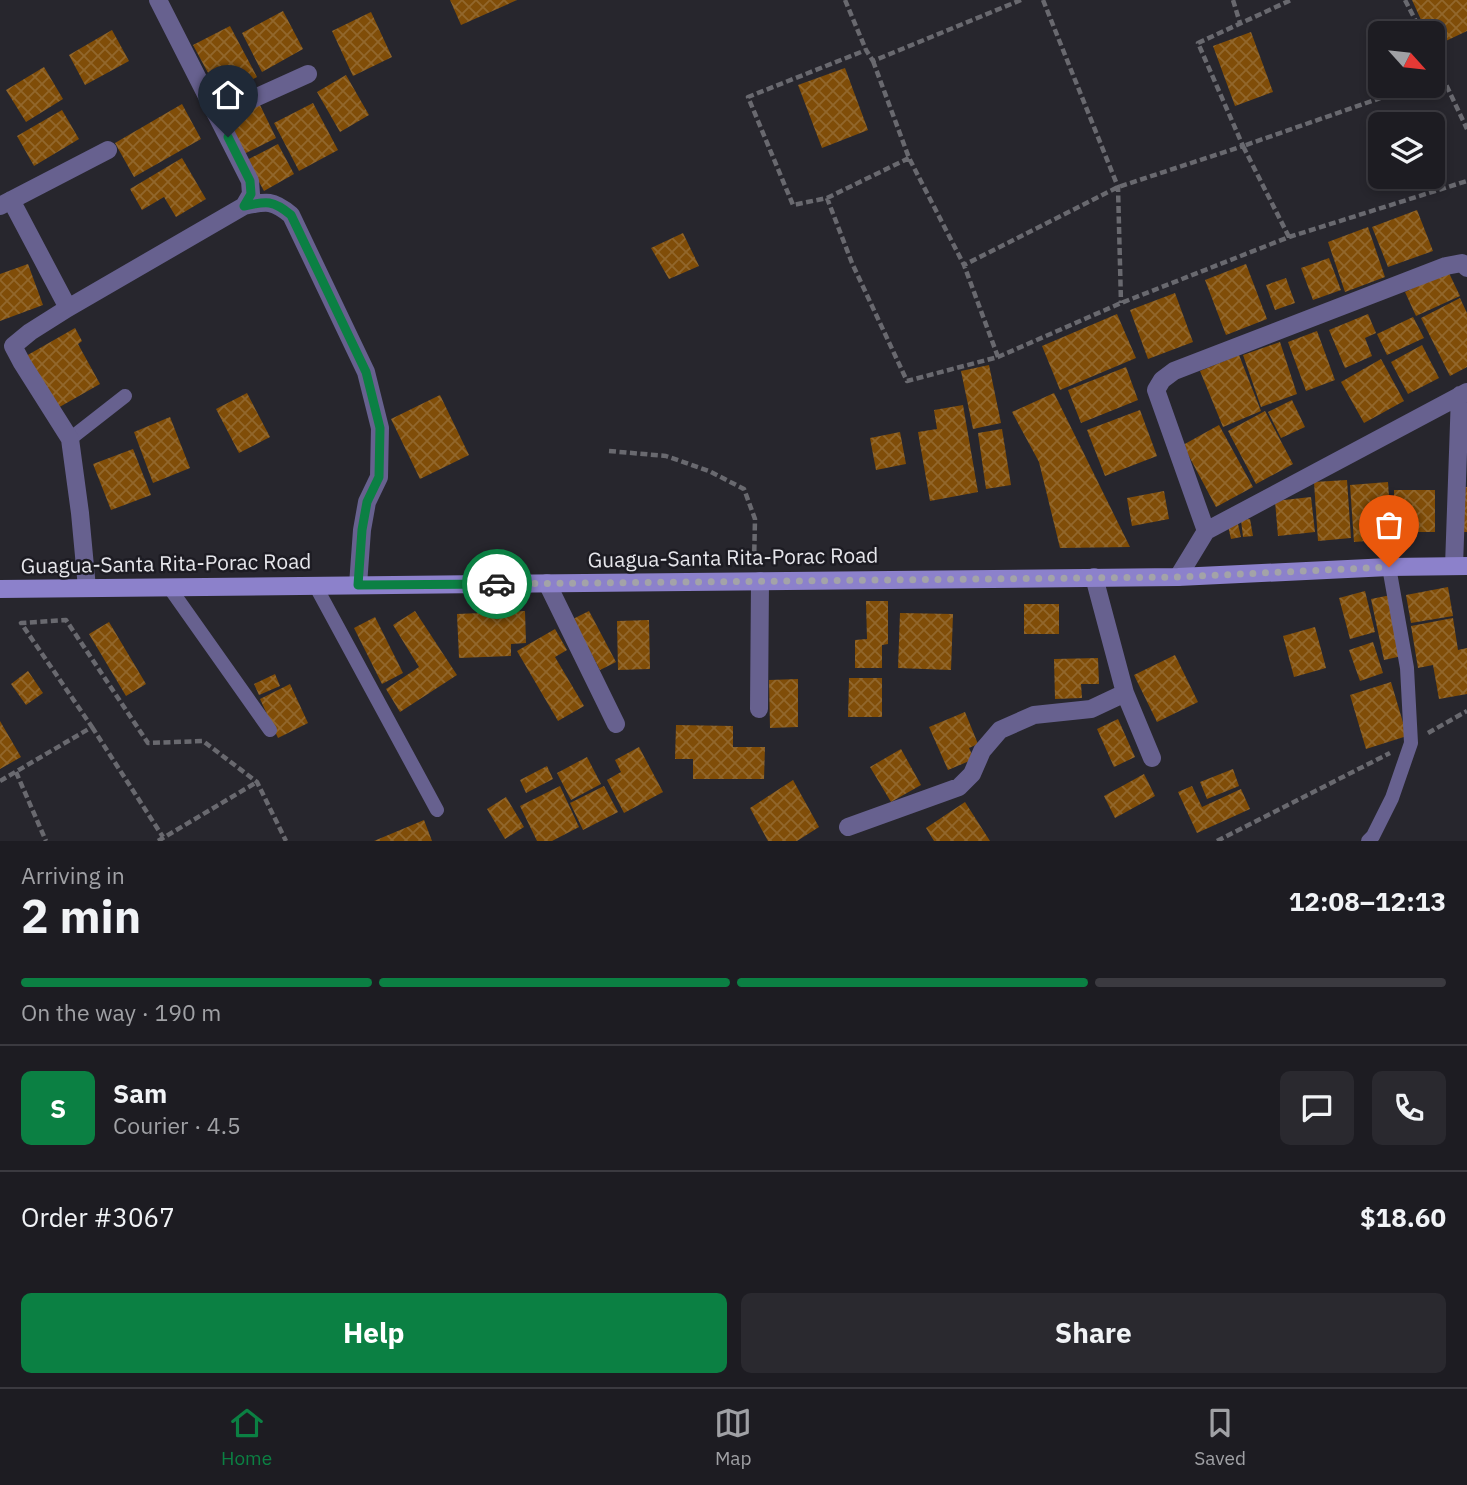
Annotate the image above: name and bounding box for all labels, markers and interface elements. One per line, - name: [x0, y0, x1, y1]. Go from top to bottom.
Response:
- north arrow: [1368, 21, 1446, 98]
- map controls: [1368, 21, 1445, 189]
- pin: [198, 65, 258, 137]
- icon: home: [209, 76, 247, 114]
- button: layers: [1368, 112, 1445, 189]
- pin: [1359, 495, 1419, 567]
- icon: bag: [1370, 506, 1408, 544]
- street label: Guagua-Santa Rita-Porac Road: [587, 540, 879, 574]
- street label: Guagua-Santa Rita-Porac Road: [20, 546, 312, 580]
- courier: [462, 549, 532, 619]
- icon: car: [478, 565, 516, 603]
- text: Arriving in: [21, 860, 125, 890]
- text: 12:08–12:13: [1289, 884, 1446, 918]
- text: 2 min: [21, 886, 141, 946]
- text: On the way · 190 m: [21, 997, 221, 1027]
- button: chat: [1280, 1071, 1354, 1145]
- button: phone: [1372, 1071, 1446, 1145]
- text: Sam: [113, 1076, 167, 1110]
- text: S: [50, 1091, 66, 1125]
- text: Courier · 4.5: [113, 1110, 241, 1140]
- text: Order #3067: [21, 1200, 175, 1234]
- text: $18.60: [1360, 1200, 1446, 1234]
- button: Help: [21, 1293, 727, 1373]
- button: Share: [741, 1293, 1446, 1373]
- tab: Home: [221, 1404, 272, 1470]
- tab: Map: [714, 1404, 752, 1470]
- tab: Saved: [1194, 1404, 1246, 1470]

